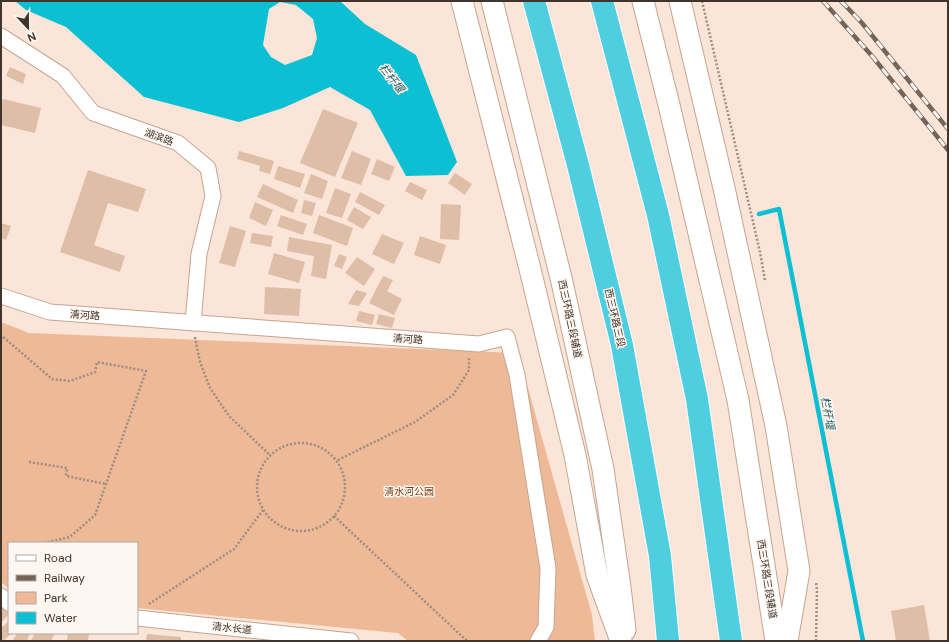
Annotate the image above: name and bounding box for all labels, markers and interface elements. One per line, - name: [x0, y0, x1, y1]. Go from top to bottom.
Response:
- north arrow: [8, 8, 48, 48]
- text: N: [25, 29, 38, 45]
- water label: 栏杆堰: [376, 61, 409, 97]
- street label: 湖滨路: [143, 126, 175, 148]
- street label: 西三环路三段辅道: [555, 279, 585, 359]
- street label: 西三环路三段: [602, 287, 628, 349]
- street label: 清河路: [70, 307, 100, 323]
- street label: 清河路: [393, 331, 423, 347]
- water label: 栏杆堰: [818, 395, 838, 432]
- park label: 清水河公园: [384, 485, 434, 498]
- street label: 西三环路三段辅道: [754, 538, 780, 620]
- legend: [8, 542, 138, 634]
- text: Road: [44, 550, 72, 566]
- text: Railway: [44, 570, 85, 586]
- text: Park: [44, 590, 68, 606]
- text: Water: [44, 610, 78, 626]
- street label: 清水长道: [211, 619, 253, 637]

